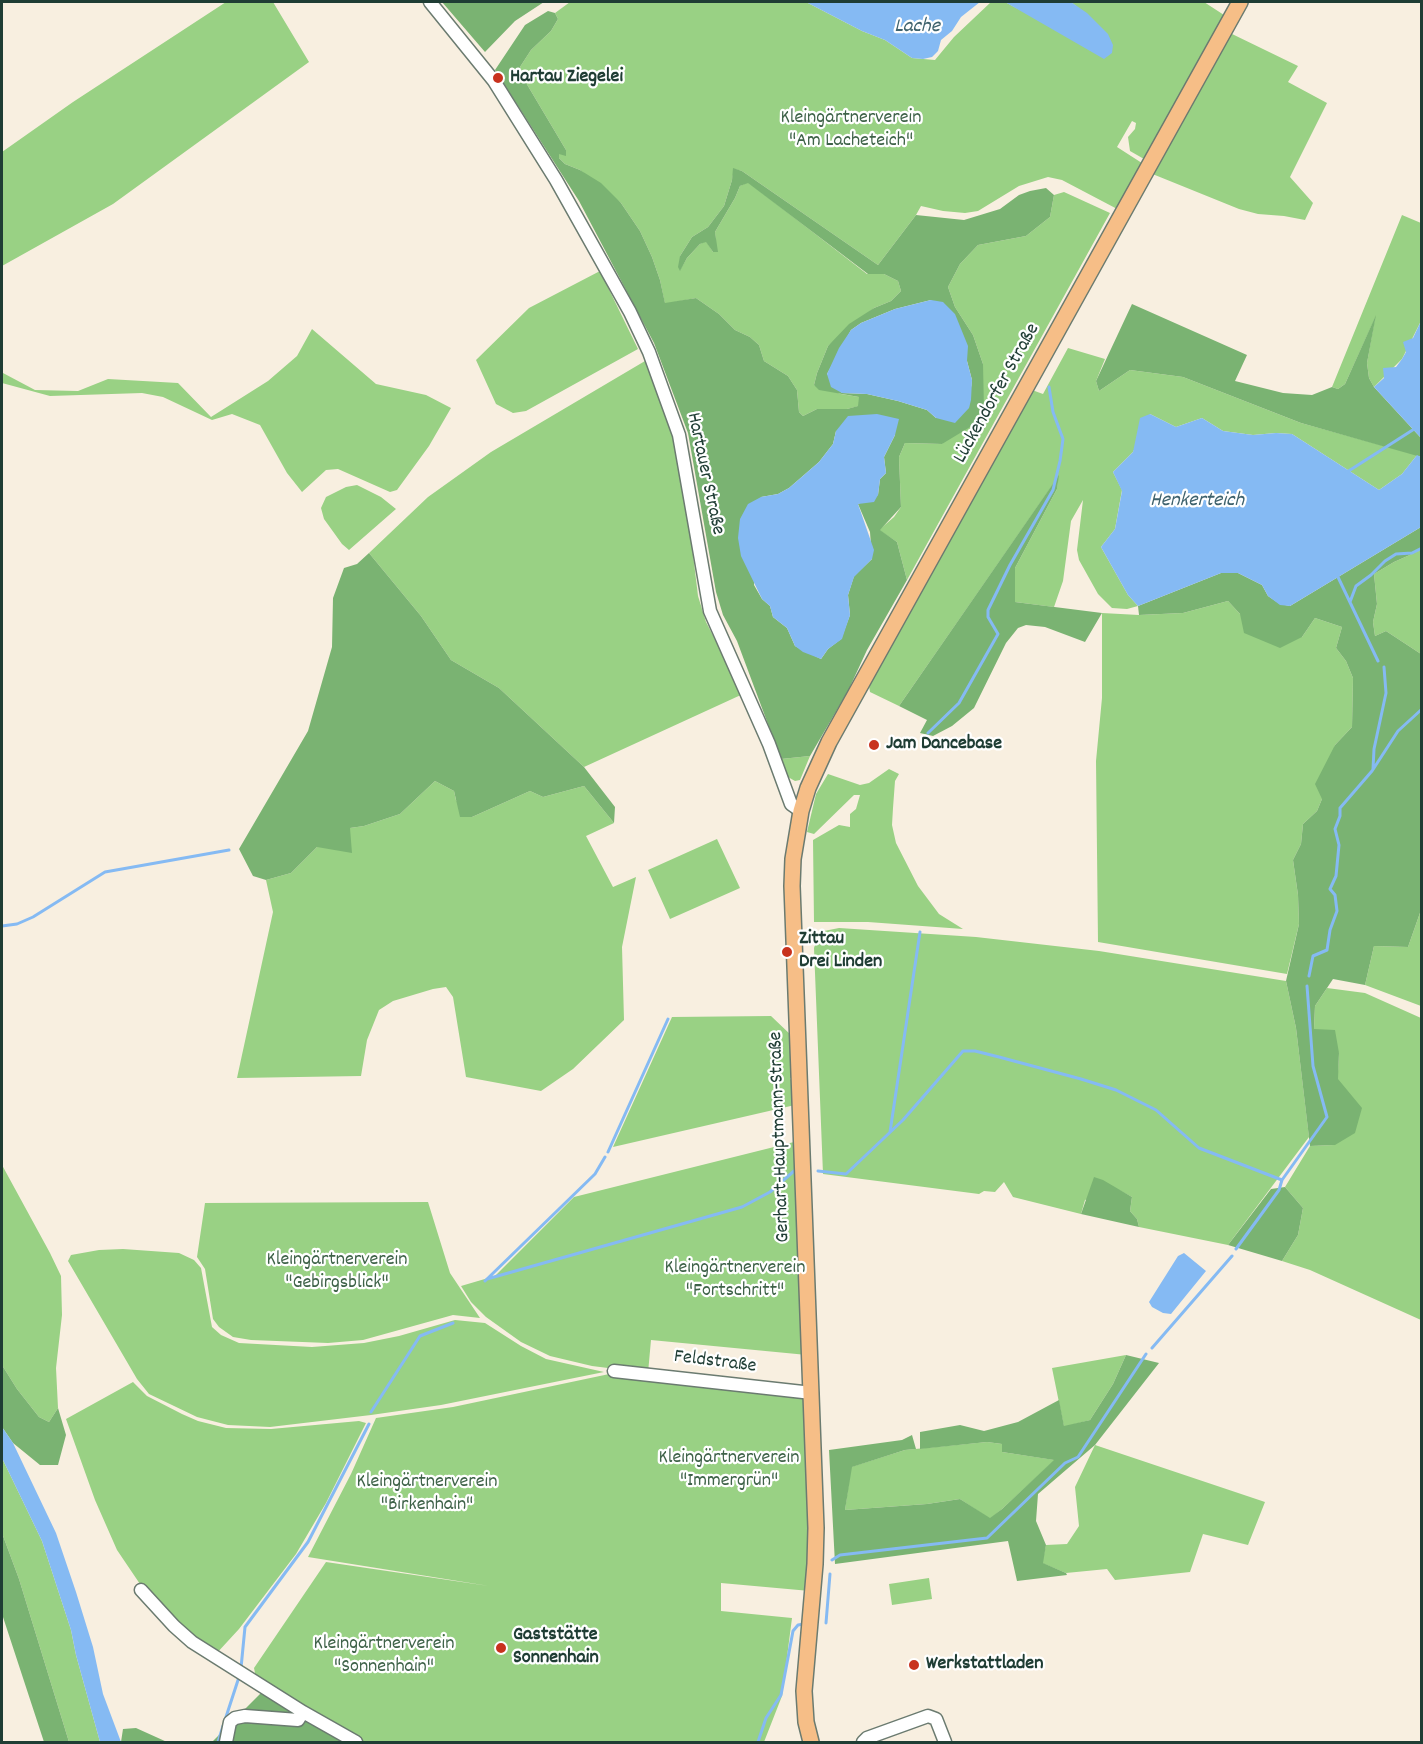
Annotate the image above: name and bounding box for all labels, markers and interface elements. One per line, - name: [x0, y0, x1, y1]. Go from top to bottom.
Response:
- water label: Lache: [894, 15, 940, 41]
- place label: Hartau Ziegelei: [510, 66, 623, 90]
- marker: Hartau Ziegelei: [491, 71, 505, 85]
- park label: Kleingärtnerverein "Am Lacheteich": [781, 107, 921, 154]
- street label: Lückendorfer Straße: [950, 320, 1046, 468]
- street label: Hartauer Straße: [679, 411, 729, 537]
- water label: Henkerteich: [1150, 489, 1244, 515]
- place label: Jam Dancebase: [886, 733, 1002, 757]
- marker: Jam Dancebase: [867, 738, 881, 752]
- place label: Zittau Drei Linden: [799, 928, 882, 975]
- marker: Zittau Drei Linden: [780, 945, 794, 959]
- street label: Gerhart-Hauptmann-Straße: [765, 1031, 797, 1243]
- park label: Kleingärtnerverein "Gebirgsblick": [267, 1249, 407, 1296]
- park label: Kleingärtnerverein "Fortschritt": [665, 1257, 805, 1304]
- street label: Feldstraße: [672, 1346, 758, 1380]
- park label: Kleingärtnerverein "Immergrün": [659, 1447, 799, 1494]
- park label: Kleingärtnerverein "Birkenhain": [357, 1471, 497, 1518]
- place label: Gaststätte Sonnenhain: [513, 1624, 599, 1671]
- park label: Kleingärtnerverein "Sonnenhain": [314, 1633, 454, 1680]
- marker: Gaststätte Sonnenhain: [494, 1641, 508, 1655]
- place label: Werkstattladen: [926, 1653, 1043, 1677]
- marker: Werkstattladen: [907, 1658, 921, 1672]

